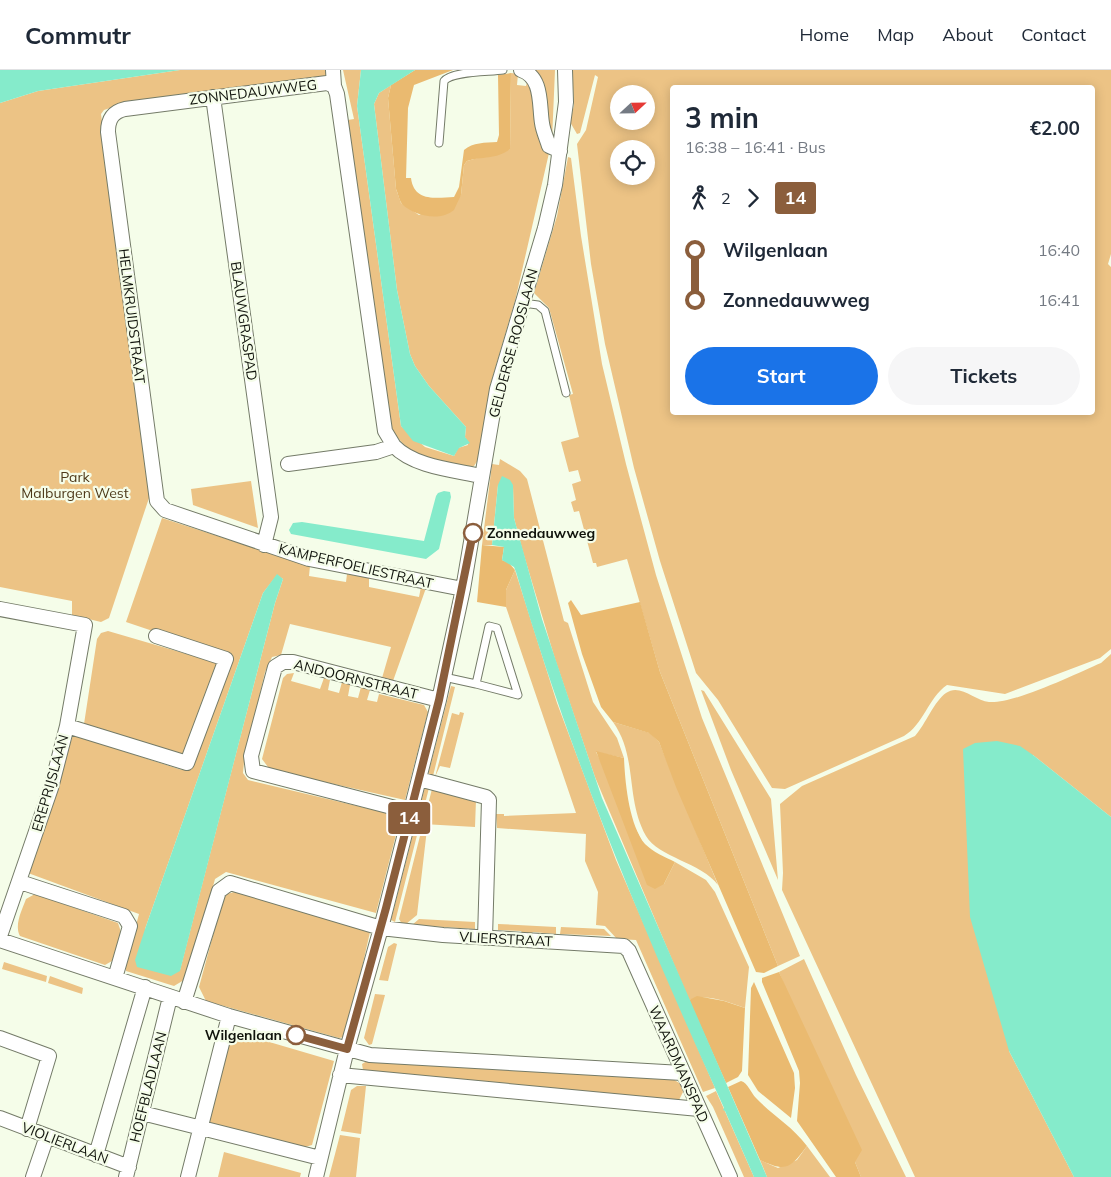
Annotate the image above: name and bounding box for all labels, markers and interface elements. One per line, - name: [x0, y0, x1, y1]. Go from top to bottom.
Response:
- text: Commutr: [25, 20, 131, 50]
- text: Home: [799, 23, 849, 46]
- text: Map: [877, 23, 914, 46]
- text: About: [942, 23, 993, 46]
- text: Contact: [1021, 23, 1086, 46]
- street label: ZONNEDAUWWEG: [188, 75, 318, 109]
- north arrow: [610, 85, 655, 130]
- map controls: [610, 85, 655, 185]
- text: 3 min: [685, 100, 759, 135]
- text: €2.00: [1030, 116, 1080, 140]
- text: 16:38 – 16:41 · Bus: [685, 137, 826, 157]
- button: locate: [610, 140, 655, 185]
- icon: walk: [685, 184, 713, 212]
- icon: forward: [739, 184, 767, 212]
- text: 14: [785, 186, 806, 209]
- text: 2: [721, 188, 731, 208]
- text: Wilgenlaan: [723, 238, 828, 262]
- text: 16:40: [1038, 240, 1080, 260]
- street label: HELMKRUIDSTRAAT: [115, 247, 149, 385]
- street label: BLAUWGRASPAD: [227, 260, 261, 382]
- street label: GELDERSE ROOSLAAN: [484, 267, 542, 419]
- text: Zonnedauwweg: [723, 288, 870, 312]
- text: 16:41: [1038, 290, 1080, 310]
- button: Start: [685, 347, 878, 405]
- button: Tickets: [888, 347, 1080, 405]
- park label: Park Malburgen West: [21, 468, 129, 502]
- marker: Zonnedauwweg: [463, 523, 483, 543]
- place label: Zonnedauwweg: [487, 524, 595, 542]
- street label: KAMPERFOELIESTRAAT: [277, 539, 436, 593]
- street label: ANDOORNSTRAAT: [292, 655, 421, 703]
- street label: EREPRIJSLAAN: [28, 732, 72, 834]
- line badge: 14: [386, 802, 432, 834]
- text: 14: [398, 806, 420, 829]
- street label: VLIERSTRAAT: [459, 928, 554, 950]
- street label: WAARDMANSPAD: [645, 1003, 713, 1125]
- marker: Wilgenlaan: [286, 1025, 306, 1045]
- place label: Wilgenlaan: [205, 1026, 282, 1044]
- street label: HOEFBLADLAAN: [126, 1030, 170, 1144]
- street label: VIOLIERLAAN: [19, 1118, 111, 1168]

